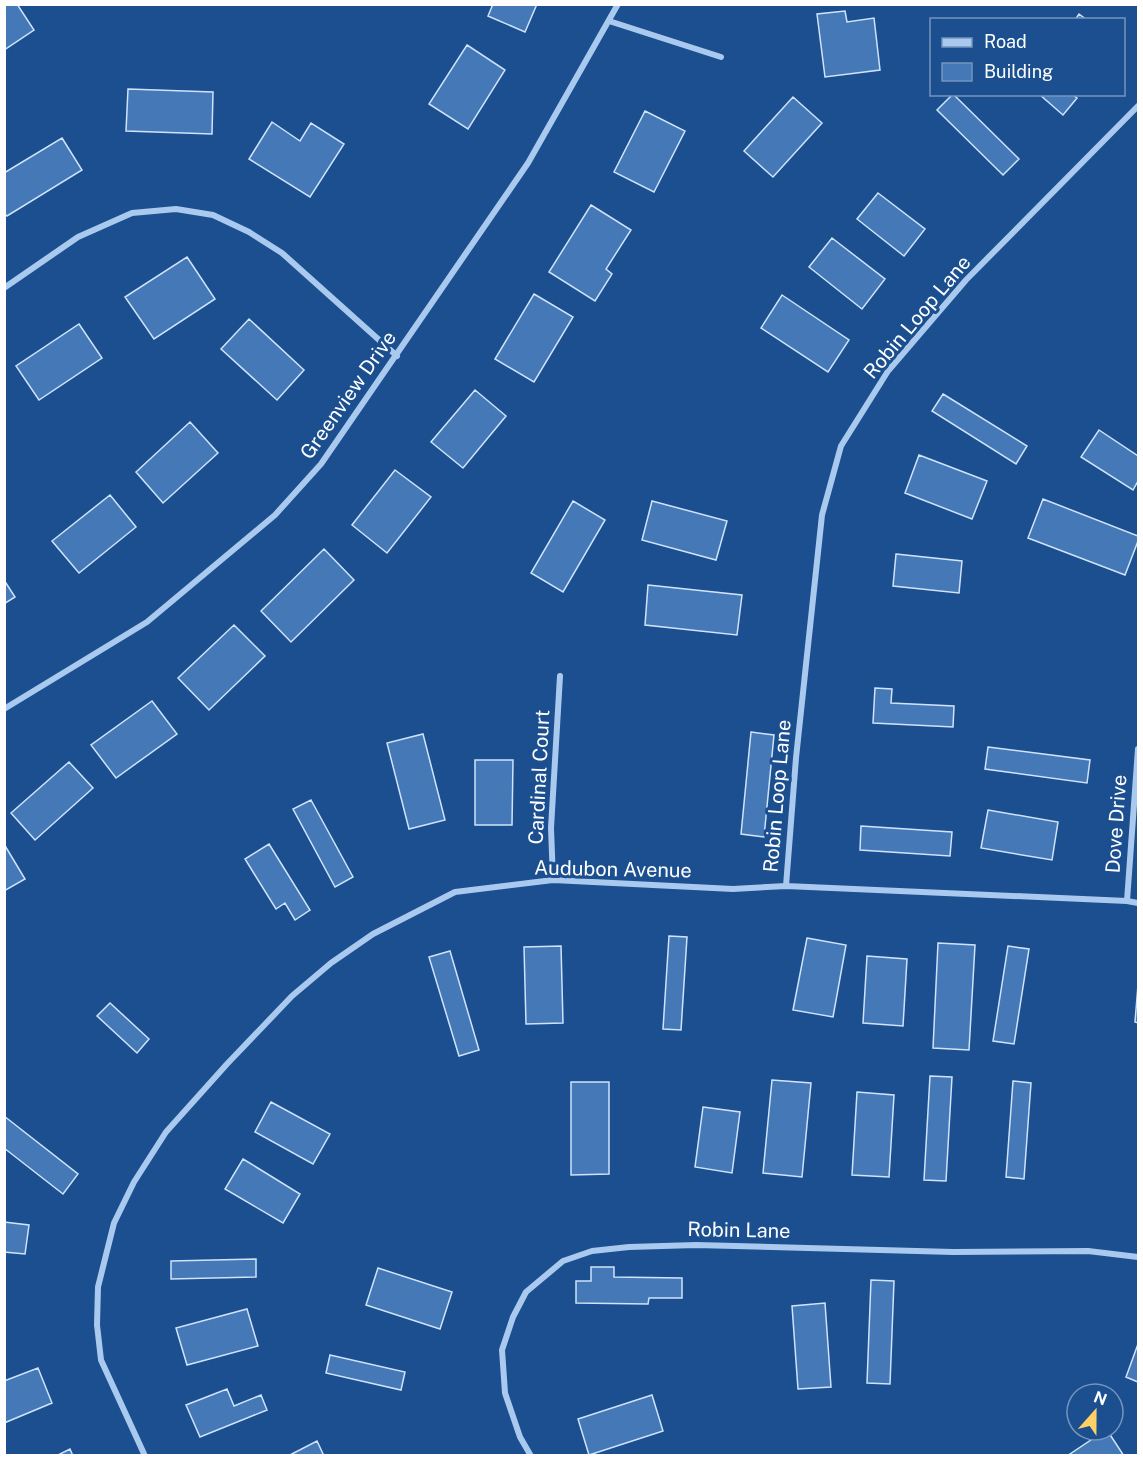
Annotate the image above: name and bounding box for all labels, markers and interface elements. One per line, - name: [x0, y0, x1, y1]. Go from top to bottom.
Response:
- legend: [930, 18, 1125, 96]
- text: Road: [984, 31, 1027, 52]
- text: Building: [984, 61, 1053, 82]
- street label: Robin Loop Lane: [858, 250, 976, 384]
- street label: Greenview Drive: [295, 326, 401, 464]
- street label: Cardinal Court: [523, 709, 555, 845]
- street label: Robin Loop Lane: [758, 719, 796, 873]
- street label: Dove Drive: [1101, 774, 1131, 874]
- street label: Audubon Avenue: [534, 856, 692, 882]
- street label: Robin Lane: [687, 1217, 791, 1243]
- north arrow: [1065, 1382, 1125, 1442]
- text: N: [1091, 1387, 1109, 1410]

